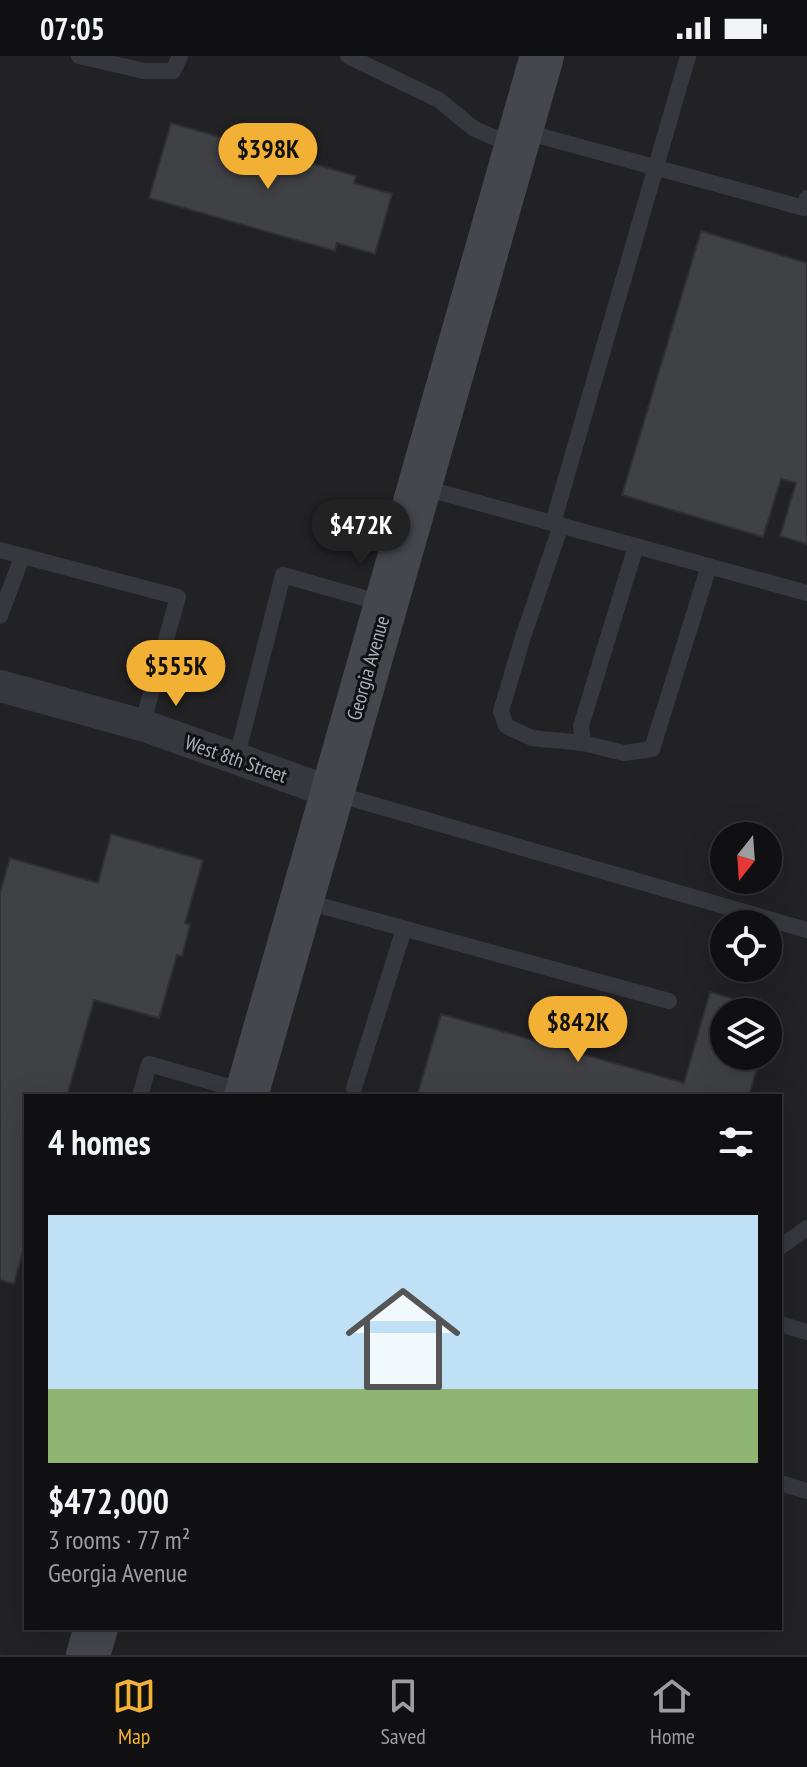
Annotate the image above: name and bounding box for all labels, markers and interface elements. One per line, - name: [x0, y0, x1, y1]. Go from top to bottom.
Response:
- text: 07:05: [40, 9, 105, 48]
- pin: $398K: [212, 123, 324, 191]
- text: $398K: [236, 132, 300, 165]
- pin: $472K: [305, 499, 417, 567]
- text: $472K: [329, 508, 393, 541]
- street label: Georgia Avenue: [341, 613, 395, 723]
- pin: $555K: [120, 640, 232, 708]
- text: $555K: [144, 649, 208, 682]
- street label: West 8th Street: [181, 729, 291, 789]
- north arrow: [710, 822, 782, 894]
- map controls: [710, 822, 782, 1070]
- button: locate: [710, 910, 782, 982]
- pin: $842K: [522, 996, 634, 1064]
- button: layers: [710, 998, 782, 1070]
- text: $842K: [546, 1005, 610, 1038]
- text: 4 homes: [48, 1120, 151, 1164]
- icon: filters: [714, 1120, 758, 1164]
- icon: home: [331, 1267, 475, 1411]
- text: $472,000: [48, 1479, 169, 1523]
- text: 3 rooms · 77 m²: [48, 1523, 190, 1556]
- text: Georgia Avenue: [48, 1556, 188, 1589]
- tab: Map: [112, 1674, 156, 1750]
- tab: Saved: [380, 1674, 426, 1750]
- tab: Home: [650, 1674, 695, 1750]

